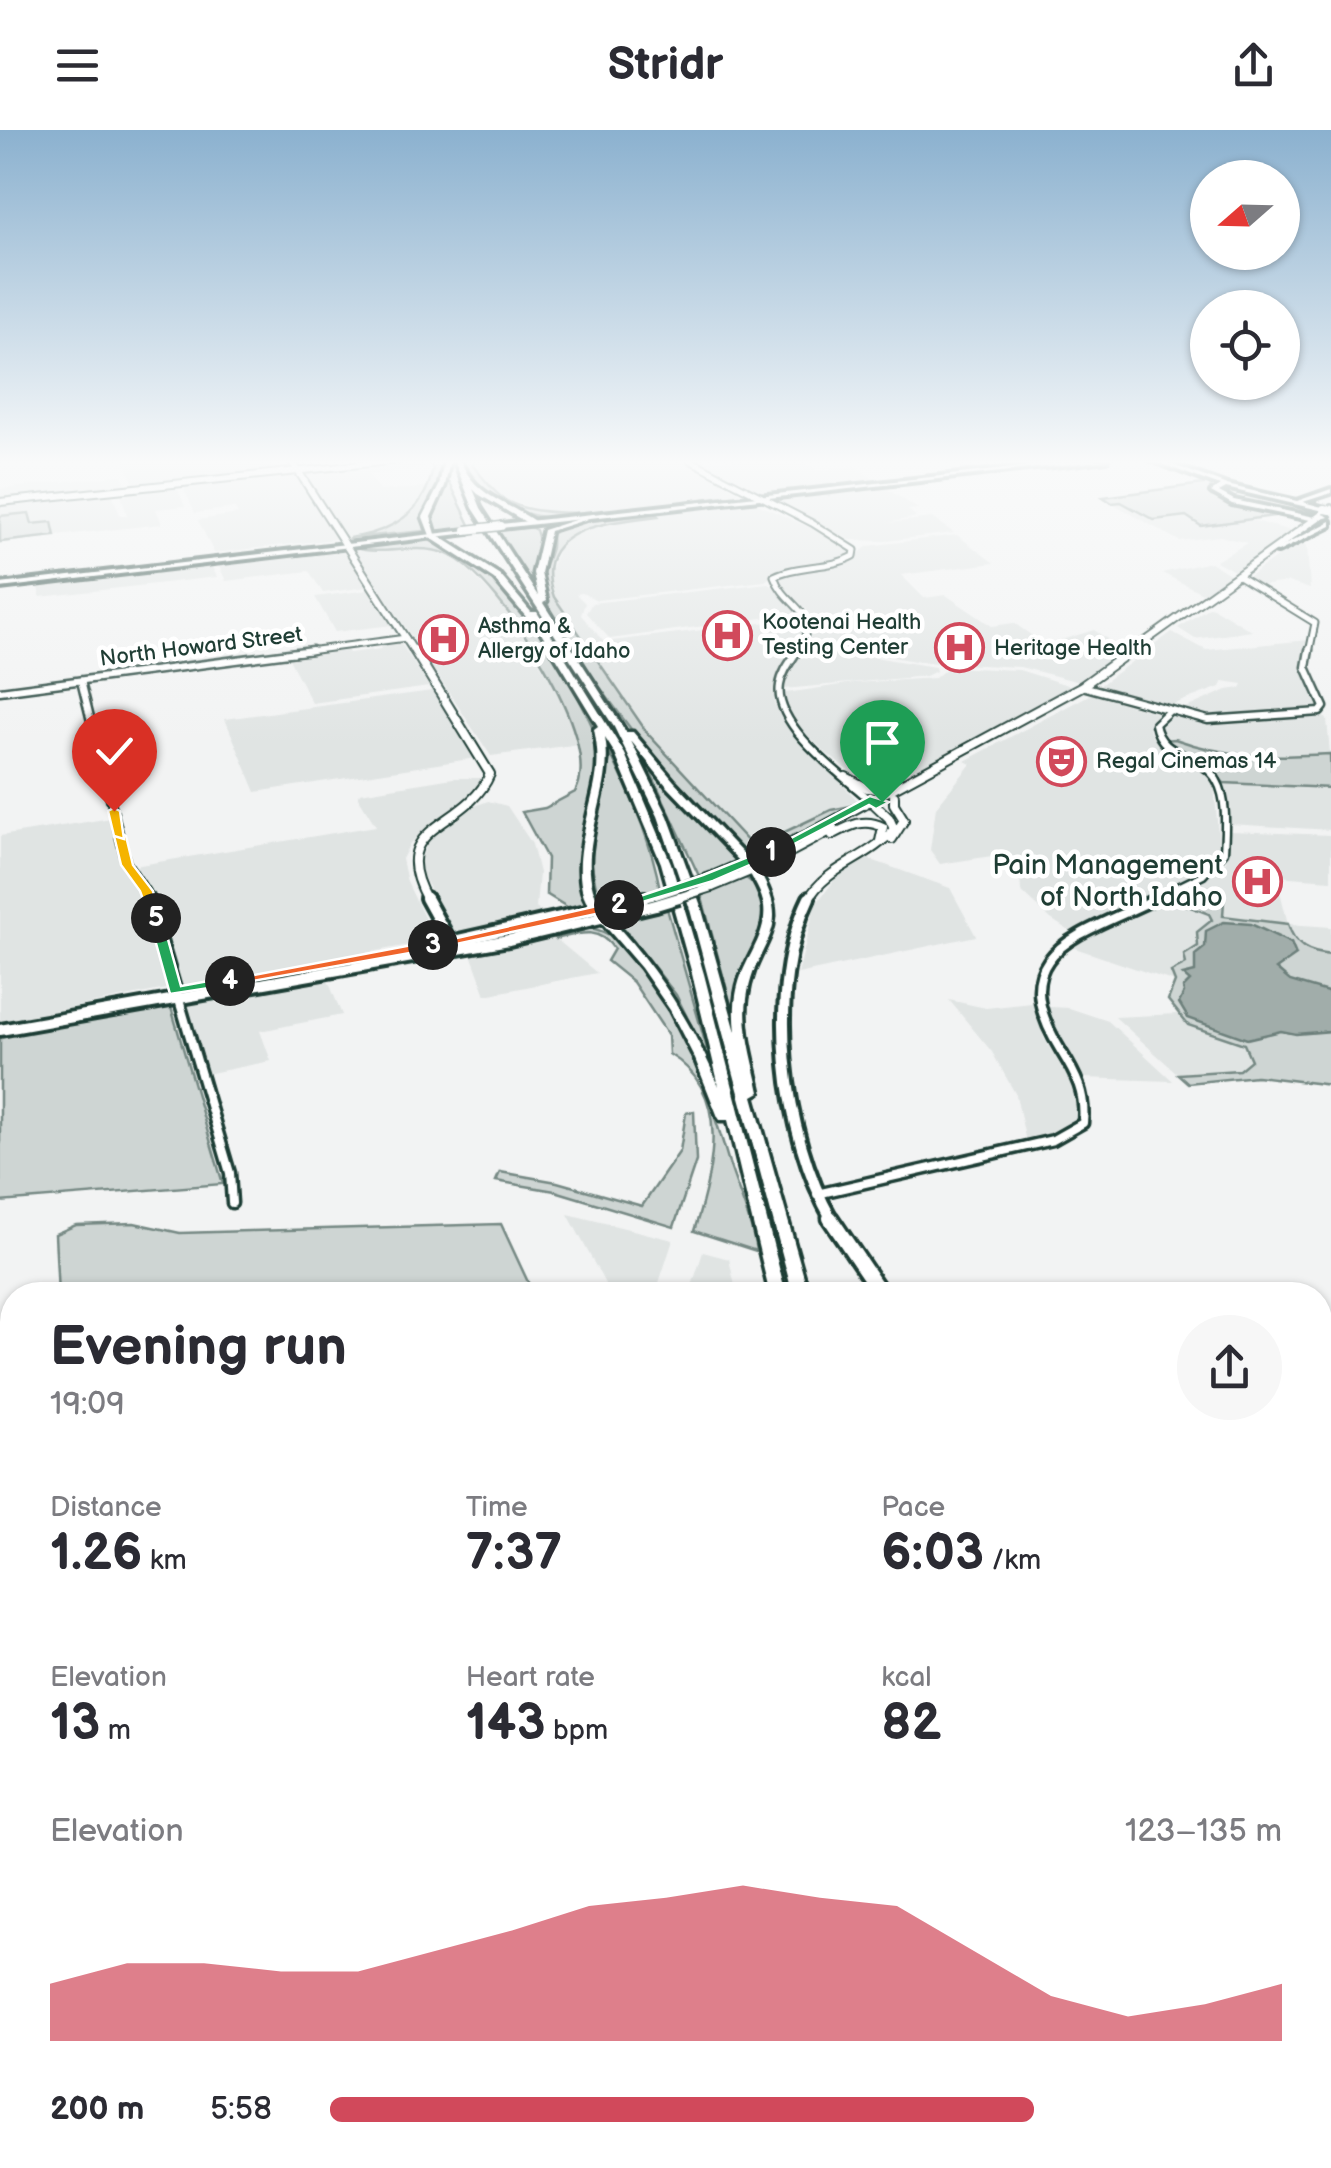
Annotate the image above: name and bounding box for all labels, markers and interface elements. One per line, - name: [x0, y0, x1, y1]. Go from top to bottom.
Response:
- icon: menu: [50, 38, 105, 93]
- text: Stridr: [608, 38, 723, 93]
- icon: share: [1226, 38, 1281, 93]
- north arrow: [1190, 160, 1300, 270]
- map controls: [1190, 160, 1300, 400]
- button: locate: [1190, 290, 1300, 400]
- hospital icon: Kootenai Health Testing Center: [701, 609, 753, 661]
- place label: Kootenai Health Testing Center: [762, 609, 921, 661]
- hospital icon: Asthma & Allergy of Idaho: [417, 613, 469, 665]
- place label: Asthma & Allergy of Idaho: [478, 613, 630, 665]
- street label: North Howard Street: [98, 621, 304, 673]
- hospital icon: Heritage Health: [933, 622, 985, 674]
- place label: Heritage Health: [994, 635, 1152, 662]
- pin: [840, 700, 925, 803]
- pin: [72, 709, 157, 812]
- icon: arrive: [855, 715, 910, 770]
- icon: check: [87, 724, 142, 779]
- theatre icon: Regal Cinemas 14: [1035, 735, 1087, 787]
- place label: Regal Cinemas 14: [1096, 748, 1277, 775]
- pin: 1: [746, 827, 796, 877]
- text: 1: [765, 835, 777, 868]
- place label: Pain Management of North Idaho: [992, 849, 1223, 914]
- hospital icon: Pain Management of North Idaho: [1232, 855, 1284, 907]
- pin: 2: [594, 880, 644, 930]
- text: 2: [611, 888, 627, 921]
- pin: 5: [131, 893, 181, 943]
- text: 5: [148, 901, 164, 934]
- pin: 3: [408, 920, 458, 970]
- text: 3: [425, 928, 441, 961]
- pin: 4: [205, 956, 255, 1006]
- text: 4: [222, 964, 238, 997]
- text: Evening run: [50, 1314, 347, 1381]
- button: share: [1177, 1315, 1282, 1420]
- text: 19:09: [50, 1385, 125, 1424]
- text: Distance: [50, 1491, 162, 1524]
- text: Time: [466, 1491, 528, 1524]
- text: Pace: [881, 1491, 945, 1524]
- text: 1.26: [50, 1524, 142, 1584]
- text: 7:37: [466, 1524, 562, 1584]
- text: 6:03: [881, 1524, 984, 1584]
- text: km: [142, 1544, 187, 1577]
- text: /km: [984, 1544, 1041, 1577]
- text: Elevation: [50, 1661, 167, 1694]
- text: Heart rate: [466, 1661, 595, 1694]
- text: kcal: [881, 1661, 932, 1694]
- text: 13: [50, 1694, 100, 1754]
- text: 143: [466, 1694, 545, 1754]
- text: 82: [881, 1694, 941, 1754]
- text: m: [100, 1714, 131, 1747]
- text: bpm: [545, 1714, 608, 1747]
- text: Elevation: [50, 1812, 183, 1851]
- text: 123–135 m: [1125, 1812, 1282, 1851]
- text: 200 m: [50, 2090, 144, 2129]
- text: 5:58: [210, 2090, 272, 2129]

